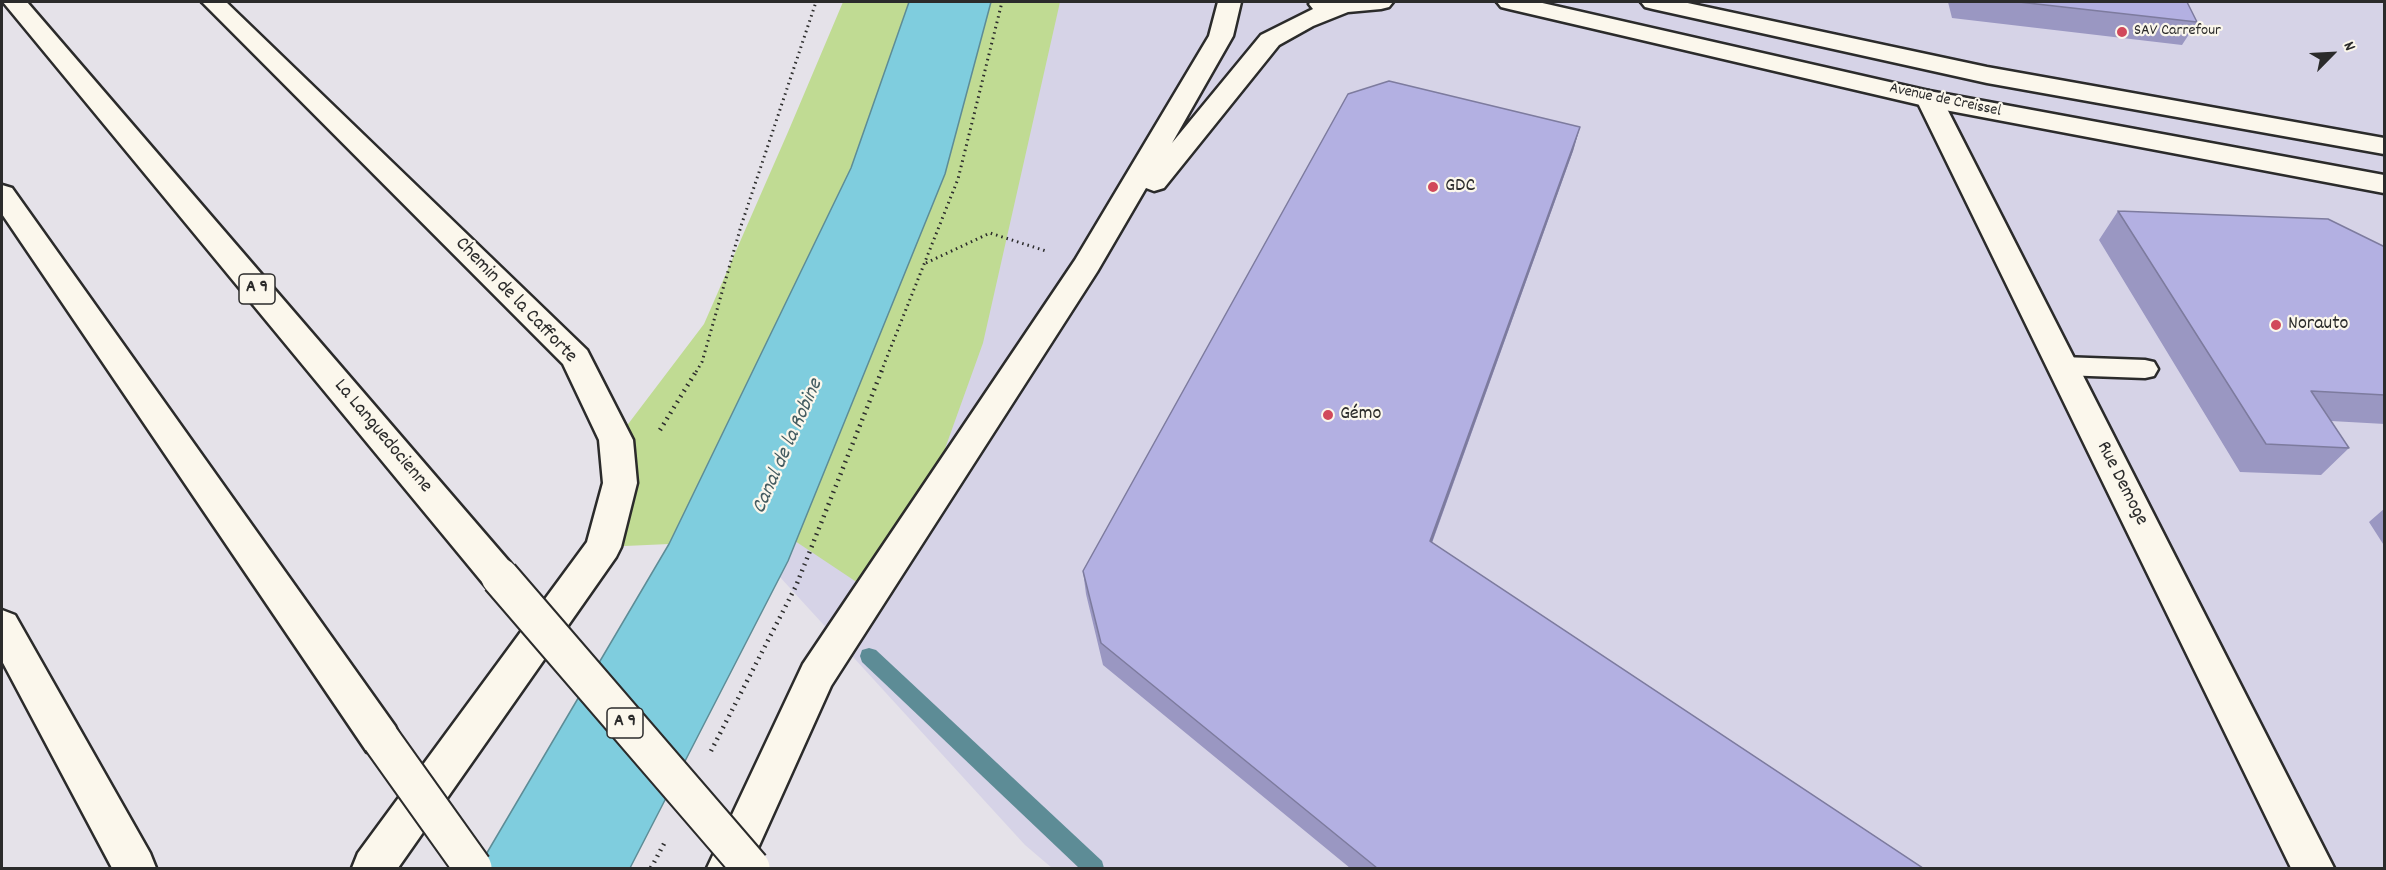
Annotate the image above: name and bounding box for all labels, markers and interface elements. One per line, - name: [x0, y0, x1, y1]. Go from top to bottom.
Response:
- place label: SAV Carrefour: [2134, 22, 2221, 42]
- north arrow: [2302, 24, 2362, 84]
- marker: SAV Carrefour: [2115, 25, 2129, 39]
- text: N: [2337, 38, 2361, 55]
- street label: Avenue de Creissel: [1887, 80, 2003, 122]
- place label: GDC: [1445, 175, 1475, 199]
- marker: GDC: [1426, 180, 1440, 194]
- street label: Chemin de la Cafforte: [449, 233, 581, 369]
- road number: A 9: [239, 274, 275, 304]
- place label: Norauto: [2288, 313, 2348, 337]
- marker: Norauto: [2269, 318, 2283, 332]
- street label: La Languedocienne: [327, 375, 437, 499]
- water label: Canal de la Robine: [748, 376, 830, 518]
- place label: Gémo: [1340, 403, 1381, 427]
- marker: Gémo: [1321, 408, 1335, 422]
- street label: Rue Demoge: [2090, 438, 2152, 530]
- road number: A 9: [607, 708, 643, 738]

